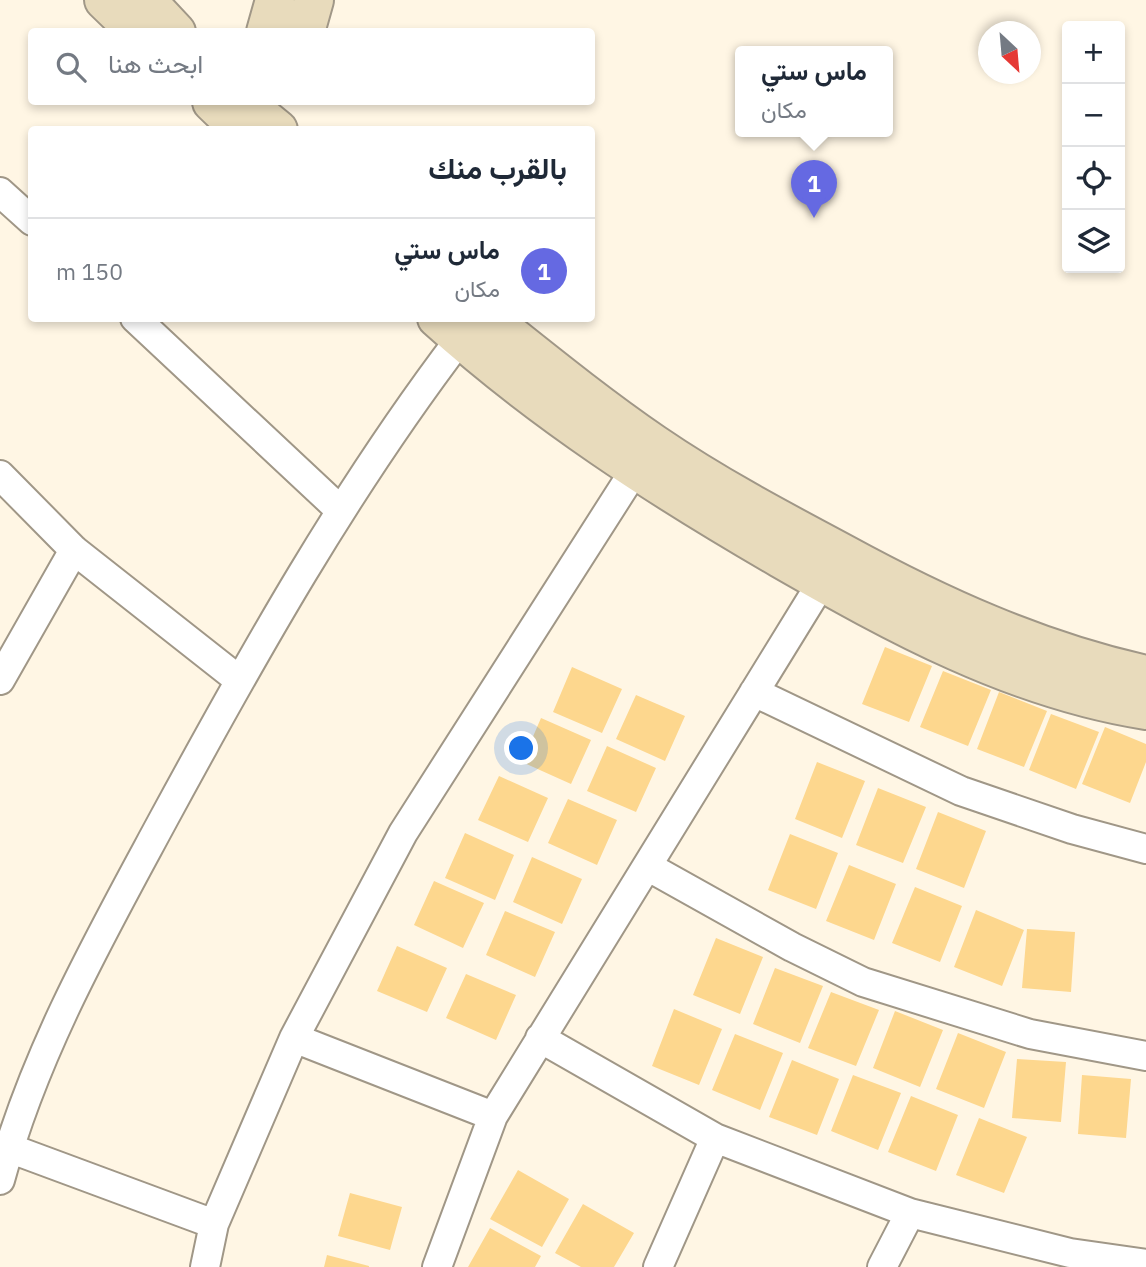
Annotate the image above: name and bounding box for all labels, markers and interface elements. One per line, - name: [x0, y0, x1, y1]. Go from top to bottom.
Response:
- north arrow: [978, 21, 1041, 84]
- map controls: [1062, 21, 1125, 273]
- button: +: [1062, 21, 1125, 84]
- search box: [28, 28, 595, 105]
- text: ابحث هنا: [108, 46, 203, 80]
- popup: [735, 46, 893, 137]
- icon: search: [52, 48, 90, 86]
- text: ماس ستي: [761, 53, 867, 87]
- button: −: [1062, 84, 1125, 147]
- text: مكان: [761, 94, 807, 124]
- button: locate: [1062, 147, 1125, 210]
- text: بالقرب منك: [428, 148, 567, 187]
- pin: 1: [791, 160, 837, 218]
- button: layers: [1062, 210, 1125, 273]
- text: ماس ستي: [394, 232, 500, 266]
- text: 150 m: [56, 256, 123, 286]
- text: 1: [537, 256, 551, 286]
- text: مكان: [454, 273, 500, 303]
- your location: [504, 731, 538, 765]

